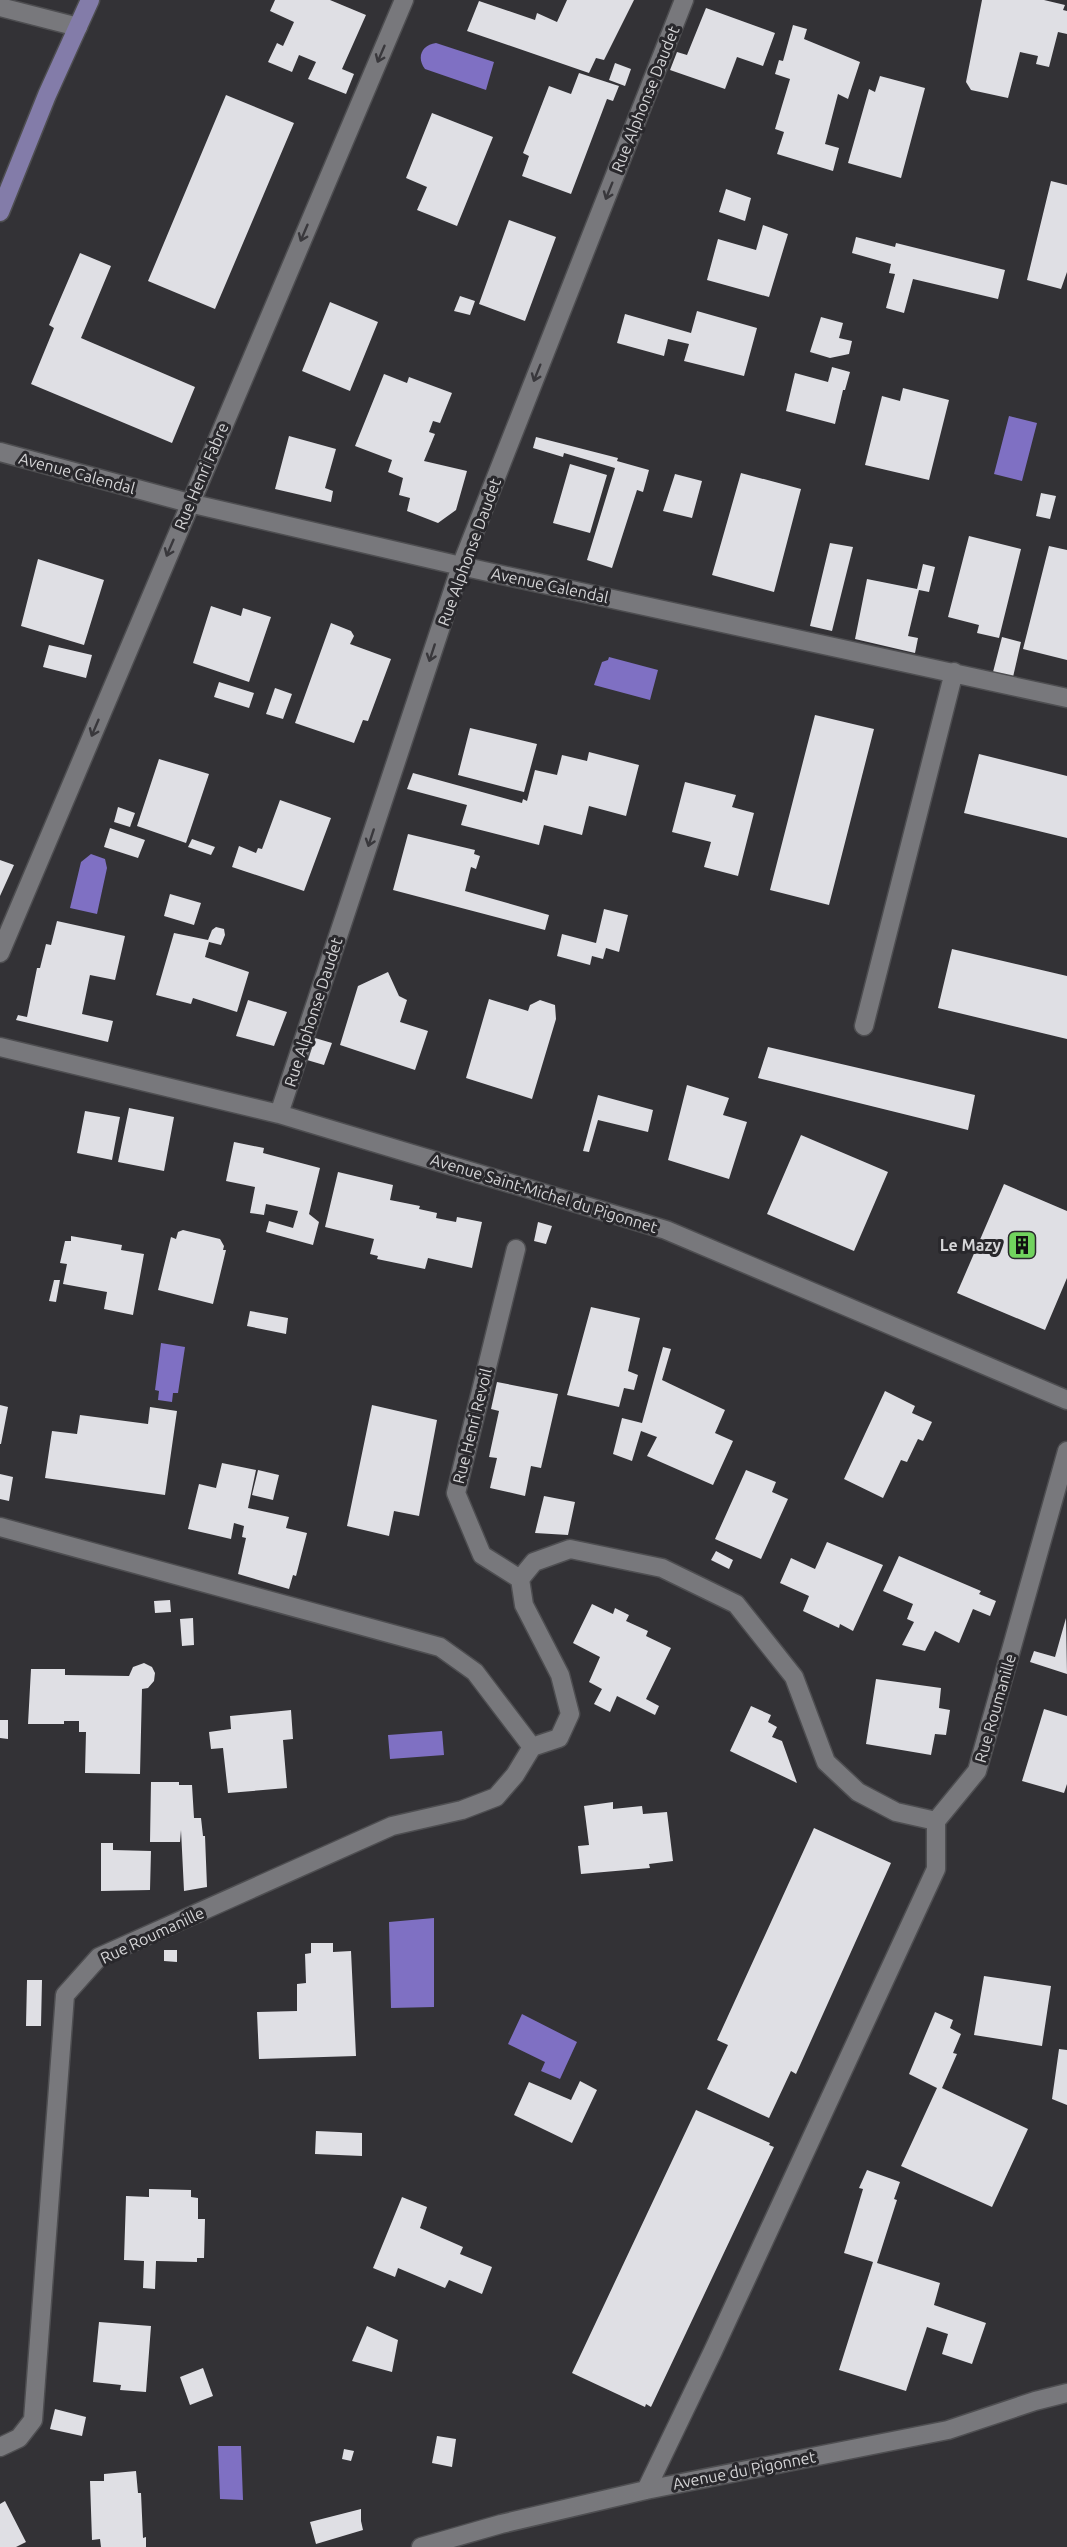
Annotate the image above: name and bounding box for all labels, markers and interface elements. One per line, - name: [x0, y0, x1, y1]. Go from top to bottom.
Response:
- street label: Rue Alphonse Daudet: [607, 23, 683, 175]
- one-way arrow: [375, 44, 386, 62]
- one-way arrow: [603, 181, 614, 200]
- one-way arrow: [298, 223, 309, 242]
- one-way arrow: [531, 363, 542, 381]
- street label: Rue Henri Fabre: [170, 420, 232, 532]
- street label: Avenue Calendal: [17, 449, 137, 497]
- street label: Rue Alphonse Daudet: [434, 475, 504, 628]
- one-way arrow: [164, 538, 175, 556]
- street label: Avenue Calendal: [490, 564, 610, 606]
- one-way arrow: [426, 643, 437, 662]
- one-way arrow: [89, 718, 100, 736]
- one-way arrow: [364, 828, 375, 847]
- street label: Rue Alphonse Daudet: [280, 934, 346, 1089]
- street label: Avenue Saint-Michel du Pigonnet: [428, 1150, 660, 1236]
- building icon: Le Mazy: [1006, 1229, 1038, 1261]
- place label: Le Mazy: [940, 1236, 1001, 1254]
- street label: Rue Henri Revoil: [449, 1366, 495, 1486]
- street label: Rue Roumanille: [971, 1652, 1019, 1764]
- street label: Rue Roumanille: [97, 1903, 207, 1967]
- street label: Avenue du Pigonnet: [671, 2447, 818, 2493]

